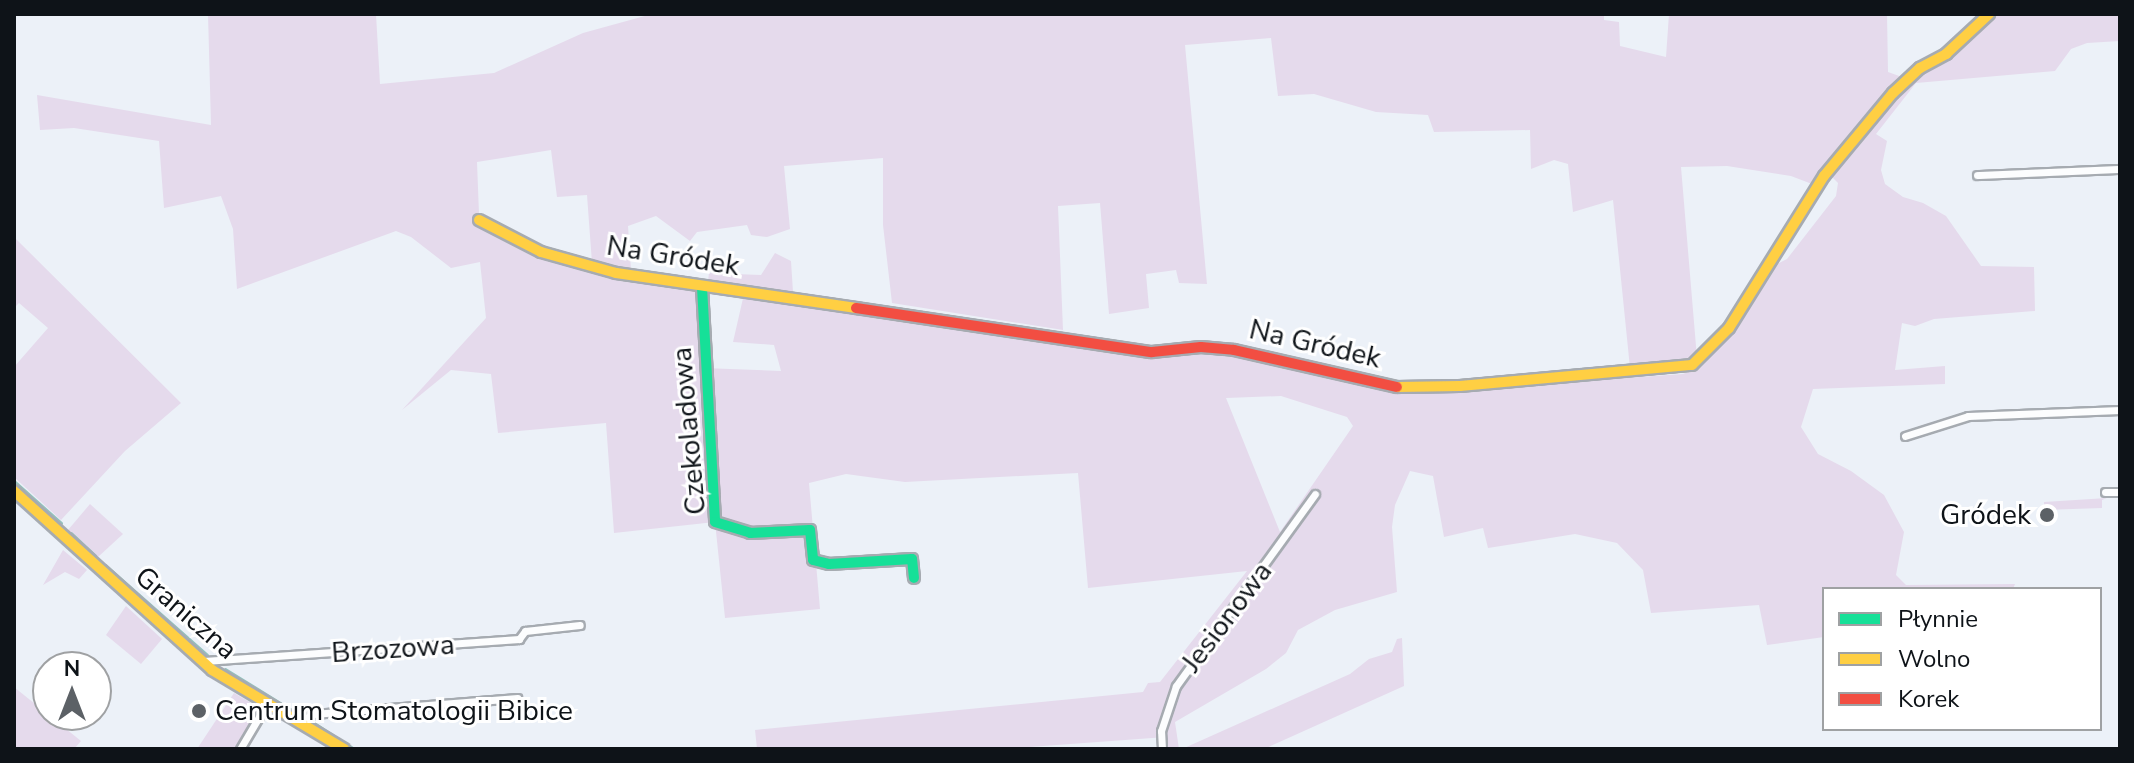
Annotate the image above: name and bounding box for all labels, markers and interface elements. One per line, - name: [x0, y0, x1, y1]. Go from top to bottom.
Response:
- street label: Na Gródek: [604, 229, 742, 283]
- street label: Na Gródek: [1246, 313, 1384, 375]
- street label: Czekoladowa: [665, 346, 713, 516]
- place label: Gródek: [1940, 498, 2031, 532]
- marker: Gródek: [2038, 506, 2056, 524]
- street label: Jesionowa: [1175, 555, 1279, 679]
- street label: Graniczna: [128, 560, 244, 666]
- legend: [1822, 587, 2102, 731]
- text: Płynnie: [1898, 603, 1978, 635]
- street label: Brzozowa: [330, 628, 456, 670]
- text: Wolno: [1898, 643, 1970, 675]
- north arrow: [32, 651, 112, 731]
- text: N: [64, 654, 80, 684]
- text: Korek: [1898, 683, 1959, 715]
- place label: Centrum Stomatologii Bibice: [215, 694, 573, 728]
- marker: Centrum Stomatologii Bibice: [190, 702, 208, 720]

